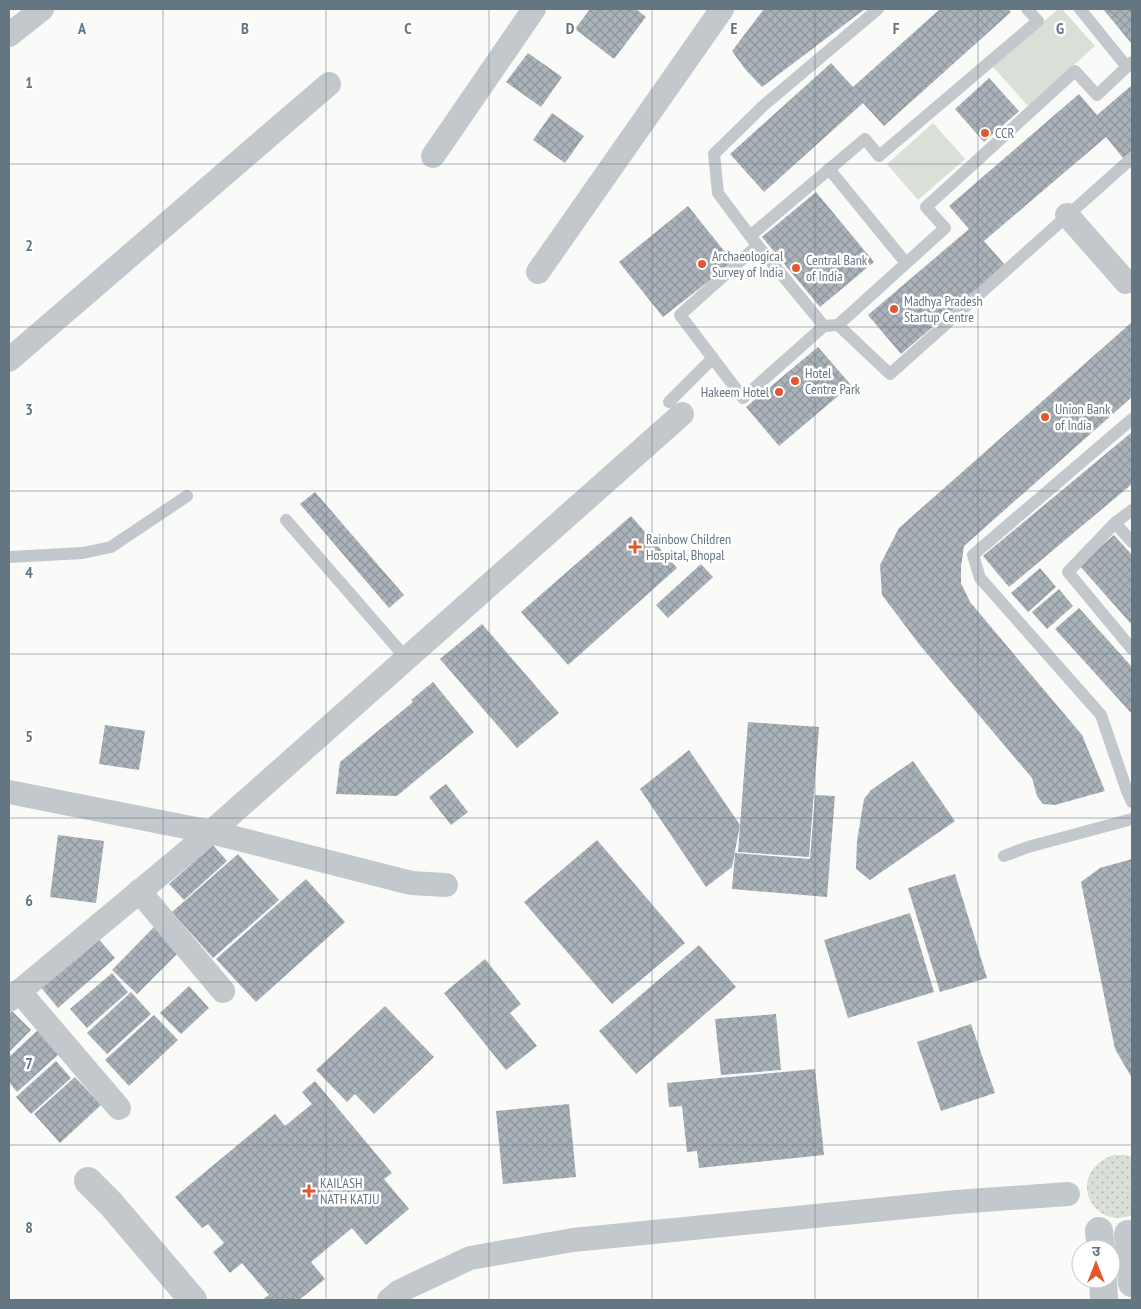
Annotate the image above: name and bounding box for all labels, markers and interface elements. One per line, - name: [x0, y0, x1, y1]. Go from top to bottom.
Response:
- text: A: [77, 18, 87, 38]
- text: B: [241, 18, 249, 38]
- text: C: [404, 18, 412, 38]
- text: D: [566, 18, 575, 38]
- text: E: [731, 18, 738, 38]
- text: F: [893, 18, 900, 38]
- text: G: [1056, 18, 1064, 38]
- text: 1: [25, 72, 33, 92]
- place label: CCR: [995, 124, 1015, 142]
- marker: CCR: [979, 127, 991, 139]
- text: 2: [25, 235, 33, 255]
- place label: Archaeological Survey of India: [712, 247, 784, 281]
- place label: Central Bank of India: [806, 251, 868, 285]
- marker: Archaeological Survey of India: [696, 258, 708, 270]
- marker: Central Bank of India: [790, 262, 802, 274]
- place label: Madhya Pradesh Startup Centre: [904, 292, 983, 326]
- marker: Madhya Pradesh Startup Centre: [888, 303, 900, 315]
- place label: Hotel Centre Park: [805, 364, 861, 398]
- marker: Hotel Centre Park: [789, 375, 801, 387]
- place label: Hakeem Hotel: [701, 383, 770, 401]
- marker: Hakeem Hotel: [773, 386, 785, 398]
- text: 3: [25, 399, 33, 419]
- place label: Union Bank of India: [1055, 400, 1111, 434]
- marker: Union Bank of India: [1039, 411, 1051, 423]
- place label: Rainbow Children Hospital, Bhopal: [646, 530, 731, 564]
- marker: Rainbow Children Hospital, Bhopal: [628, 540, 642, 554]
- text: 4: [25, 562, 33, 582]
- text: 5: [25, 726, 33, 746]
- text: 6: [25, 890, 33, 910]
- text: 7: [25, 1053, 33, 1073]
- place label: KAILASH NATH KATJU: [320, 1174, 379, 1208]
- marker: KAILASH NATH KATJU: [302, 1184, 316, 1198]
- text: 8: [25, 1217, 33, 1237]
- north arrow: [1071, 1239, 1121, 1289]
- text: उ: [1092, 1242, 1101, 1260]

